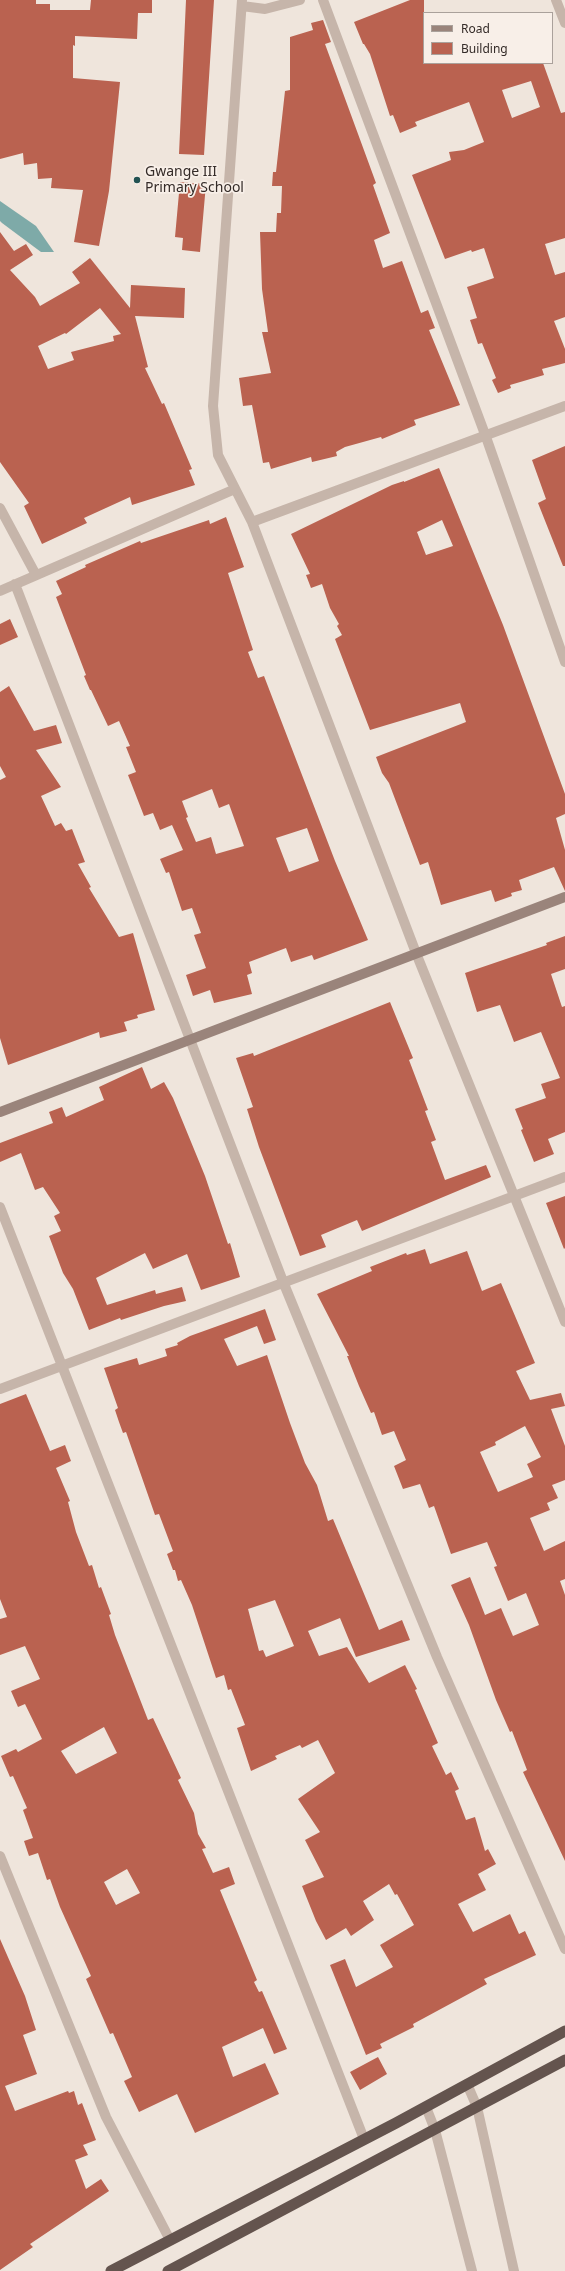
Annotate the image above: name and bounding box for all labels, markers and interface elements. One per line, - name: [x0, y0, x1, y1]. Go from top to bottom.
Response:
- legend: [423, 12, 553, 64]
- text: Road: [461, 20, 490, 37]
- text: Building: [461, 40, 508, 57]
- place label: Gwange III Primary School: [145, 164, 244, 196]
- marker: Gwange III Primary School: [132, 175, 142, 185]

